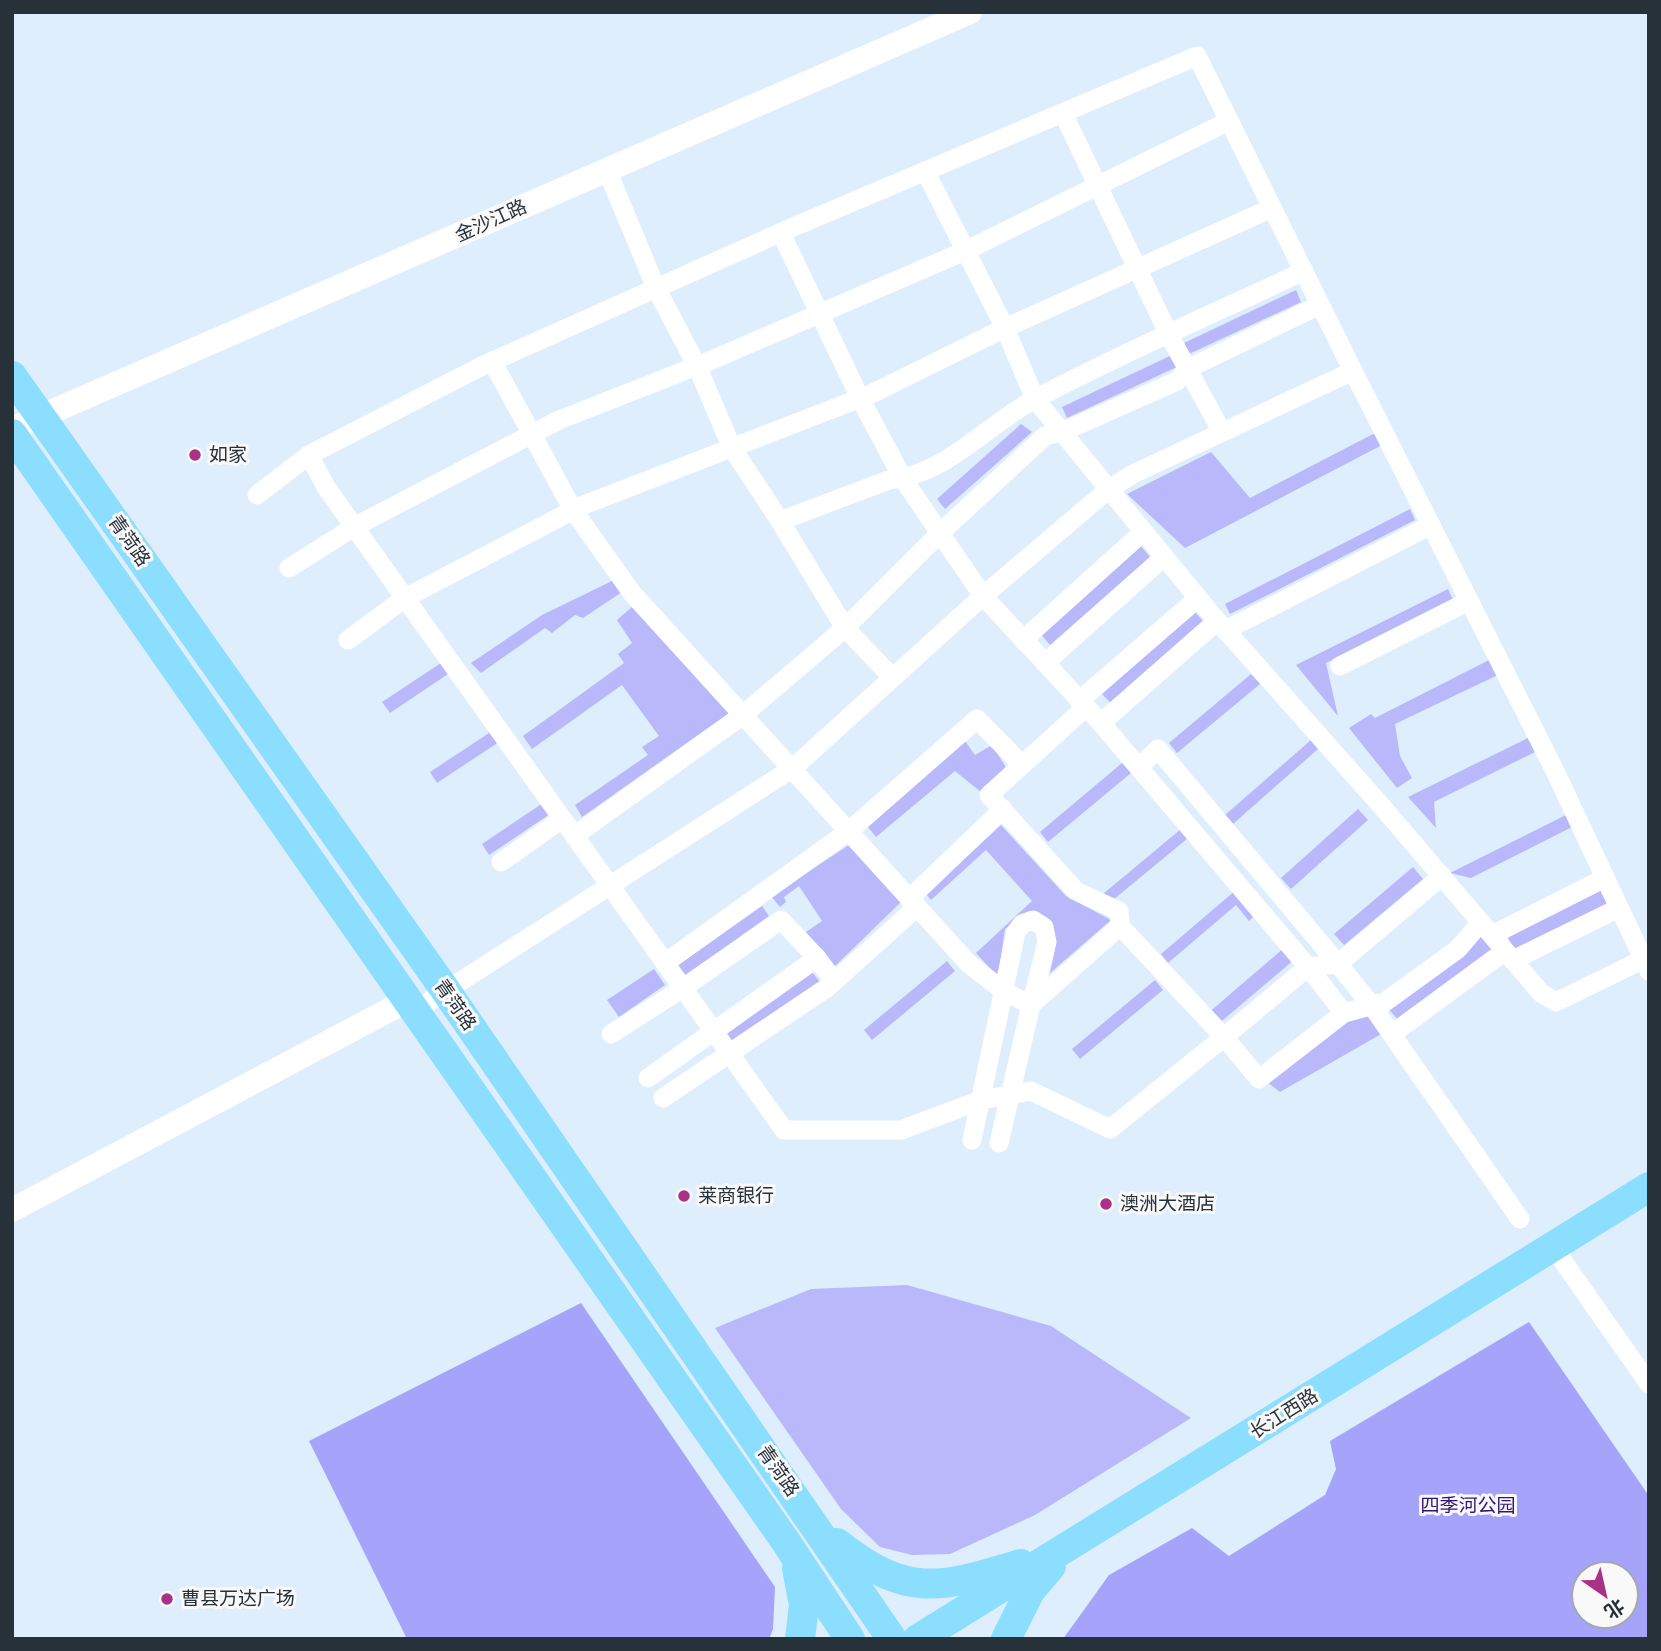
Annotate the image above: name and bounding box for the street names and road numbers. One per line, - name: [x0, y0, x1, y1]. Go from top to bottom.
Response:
- street label: 金沙江路: [451, 194, 531, 248]
- street label: 青菏路: [102, 510, 156, 572]
- street label: 青菏路: [428, 974, 482, 1036]
- street label: 长江西路: [1245, 1383, 1323, 1445]
- street label: 青菏路: [751, 1440, 805, 1502]

